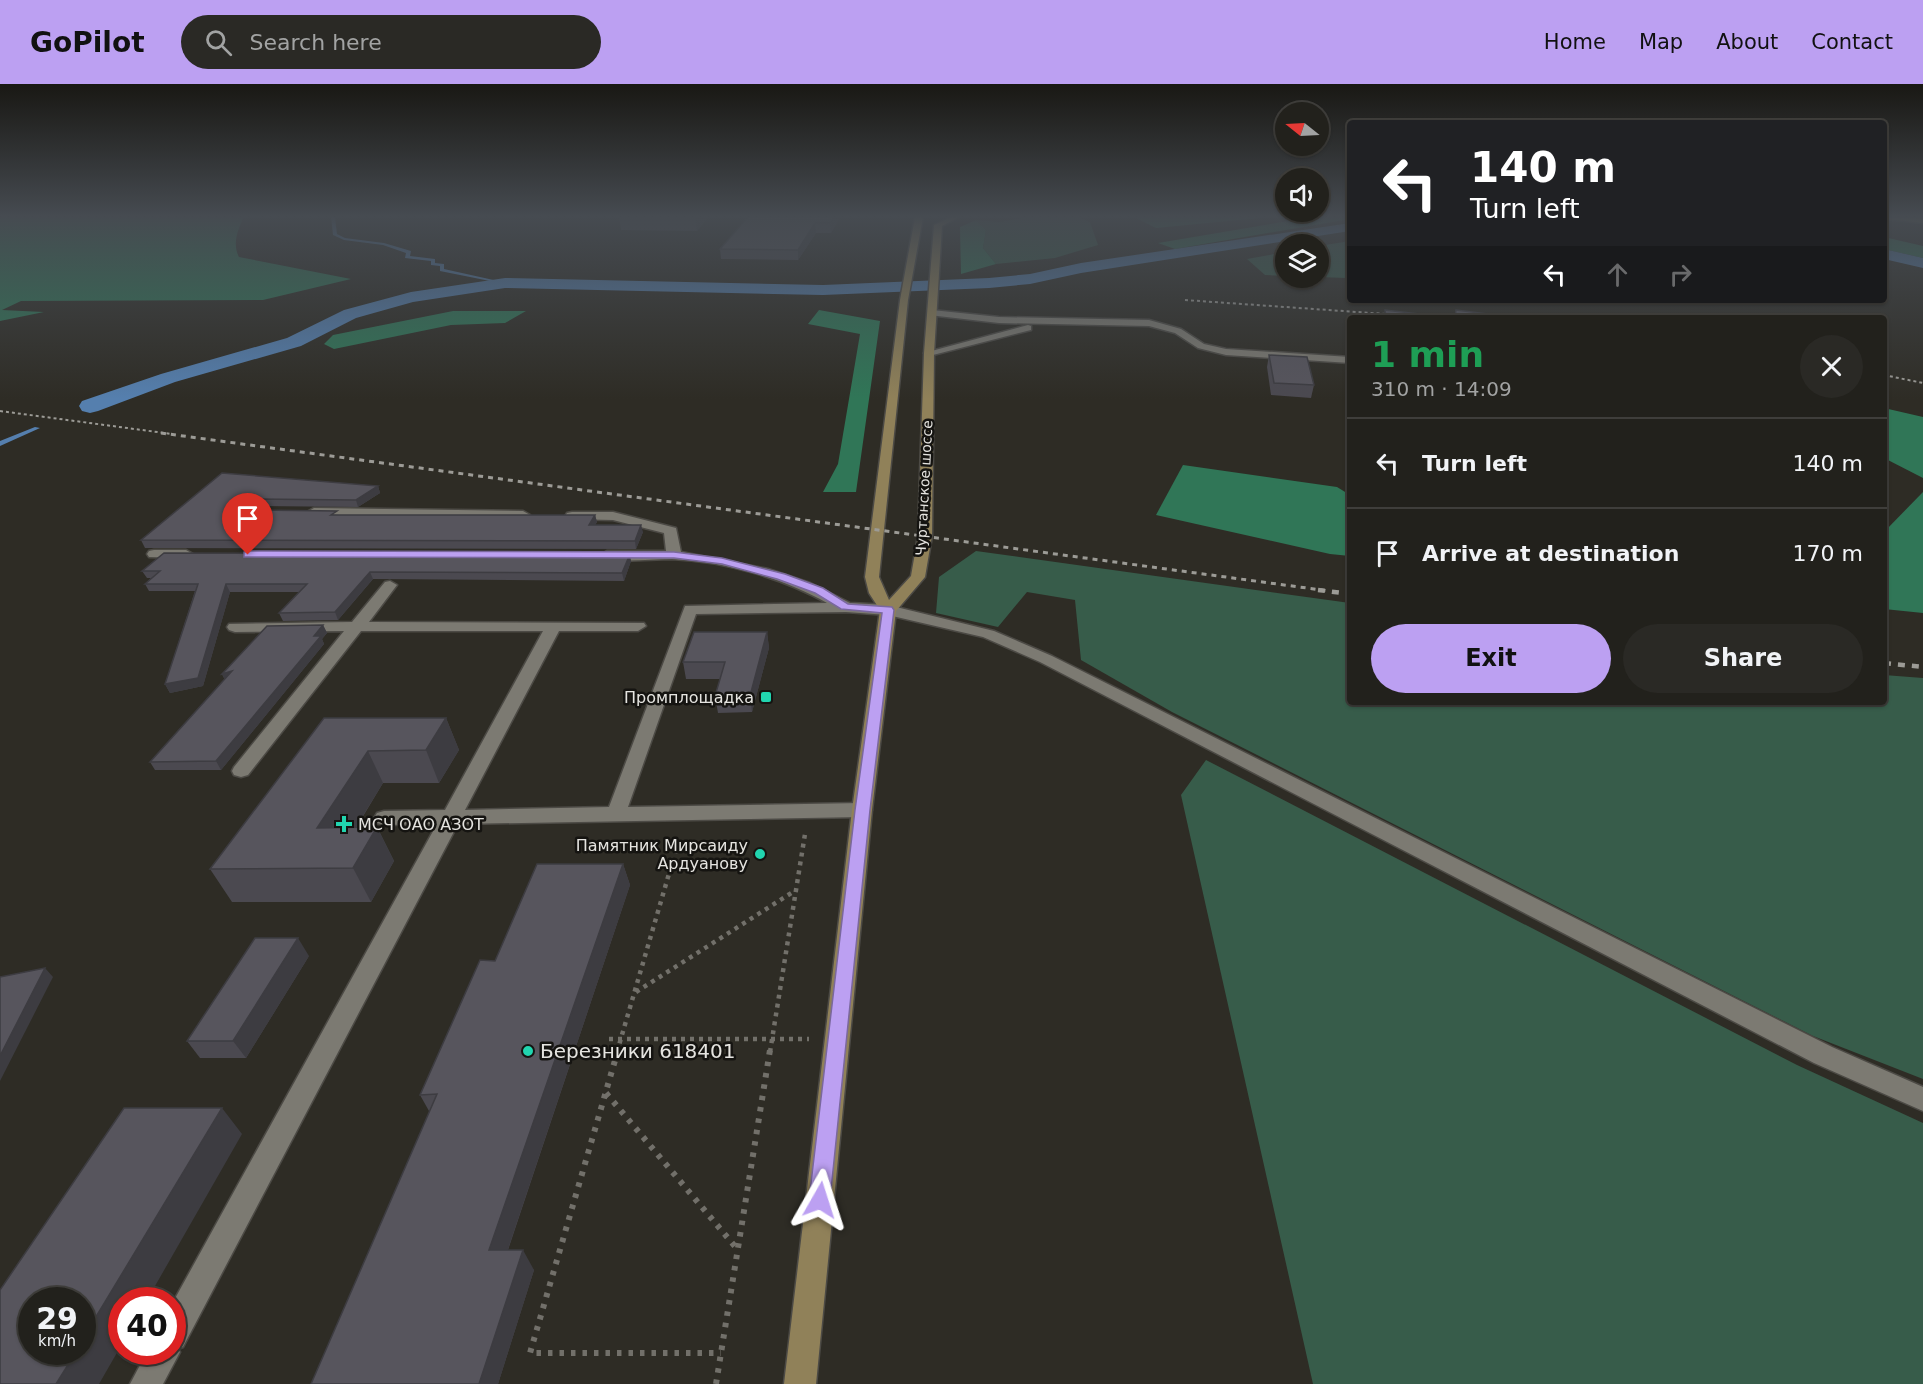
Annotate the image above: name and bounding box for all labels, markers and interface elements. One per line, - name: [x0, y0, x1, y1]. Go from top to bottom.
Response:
- search box: [181, 15, 601, 69]
- text: GoPilot: [30, 26, 145, 59]
- icon: search: [202, 26, 235, 59]
- text: Search here: [250, 30, 382, 55]
- text: Home: [1544, 30, 1606, 54]
- text: Map: [1639, 30, 1683, 54]
- text: About: [1716, 30, 1778, 54]
- text: Contact: [1811, 30, 1893, 54]
- north arrow: [1275, 102, 1329, 156]
- map controls: [1275, 102, 1329, 288]
- text: 140 m: [1470, 143, 1616, 192]
- icon: left: [1371, 144, 1449, 222]
- button: sound: [1275, 168, 1329, 222]
- text: Turn left: [1470, 193, 1580, 224]
- button: layers: [1275, 234, 1329, 288]
- icon: left: [1538, 258, 1571, 291]
- icon: ahead: [1601, 258, 1634, 291]
- icon: right: [1664, 258, 1697, 291]
- text: 1 min: [1371, 334, 1484, 375]
- button: close: [1800, 335, 1863, 398]
- text: 310 m · 14:09: [1371, 377, 1512, 401]
- street label: Чуртанское шоссе: [912, 420, 936, 556]
- icon: left: [1371, 447, 1404, 480]
- text: Turn left: [1422, 451, 1527, 476]
- text: 140 m: [1793, 451, 1863, 476]
- pin: [222, 493, 273, 555]
- icon: arrive: [231, 502, 264, 535]
- icon: arrive: [1371, 537, 1404, 570]
- text: Arrive at destination: [1422, 541, 1679, 566]
- text: 170 m: [1793, 541, 1863, 566]
- button: Exit: [1371, 624, 1611, 693]
- button: Share: [1623, 624, 1863, 693]
- place label: Промплощадка: [624, 688, 754, 707]
- marker: Промплощадка: [759, 690, 773, 704]
- marker: МСЧ ОАО АЗОТ: [335, 815, 353, 833]
- place label: МСЧ ОАО АЗОТ: [358, 815, 484, 834]
- place label: Памятник Мирсаиду Ардуанову: [576, 836, 748, 873]
- marker: Памятник Мирсаиду Ардуанову: [753, 847, 767, 861]
- place label: Березники 618401: [540, 1039, 736, 1063]
- marker: Березники 618401: [521, 1044, 535, 1058]
- position arrow: [788, 1168, 852, 1232]
- speed limit sign: 40: [108, 1287, 186, 1365]
- text: 29: [36, 1301, 78, 1336]
- text: km/h: [38, 1332, 76, 1350]

